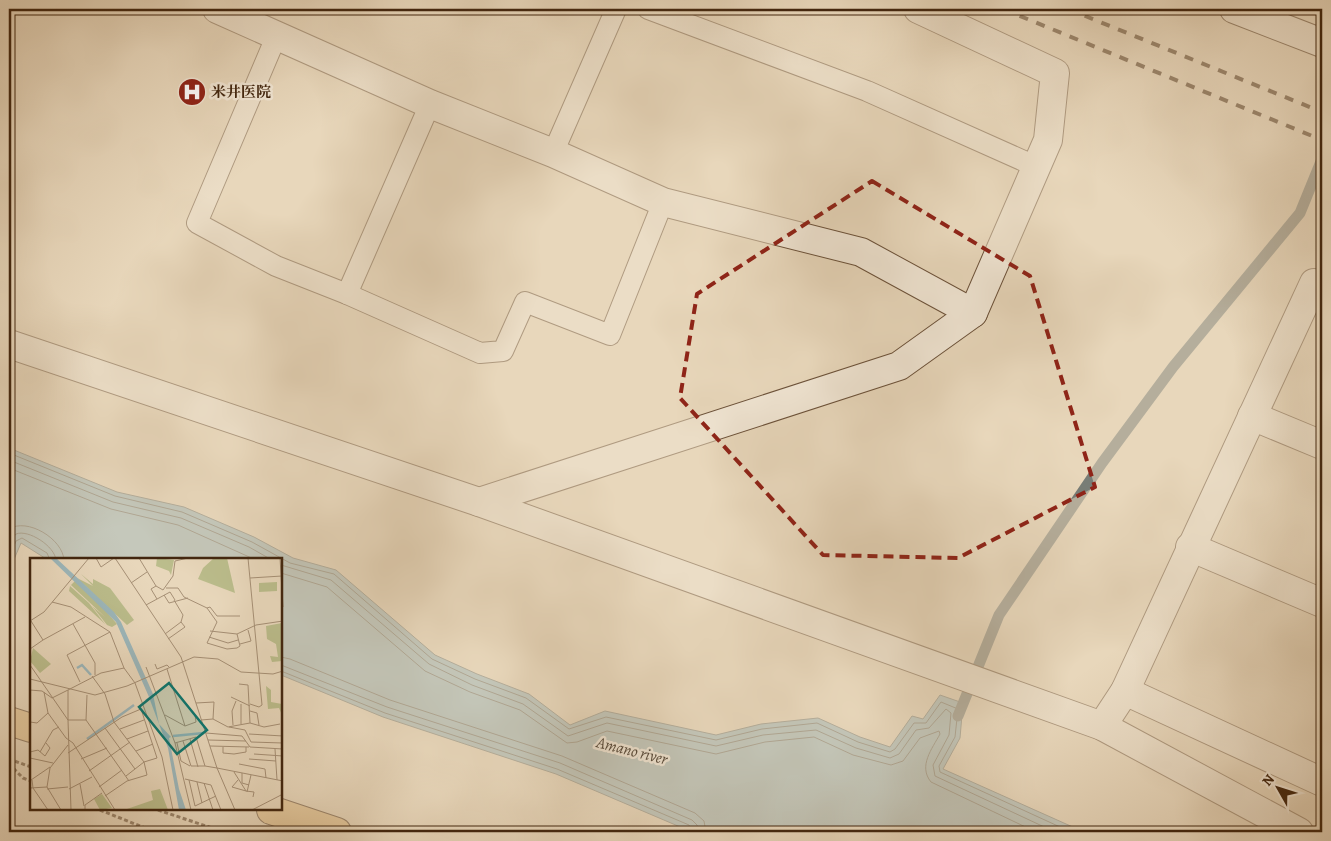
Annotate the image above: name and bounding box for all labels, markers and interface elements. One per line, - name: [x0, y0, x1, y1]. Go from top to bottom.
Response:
- hospital icon: 米井医院: [177, 77, 207, 107]
- place label: 米井医院: [211, 82, 271, 102]
- inset map: [30, 558, 282, 811]
- water label: Amano river: [593, 731, 670, 771]
- north arrow: [1254, 764, 1304, 814]
- text: N: [1258, 770, 1279, 790]

